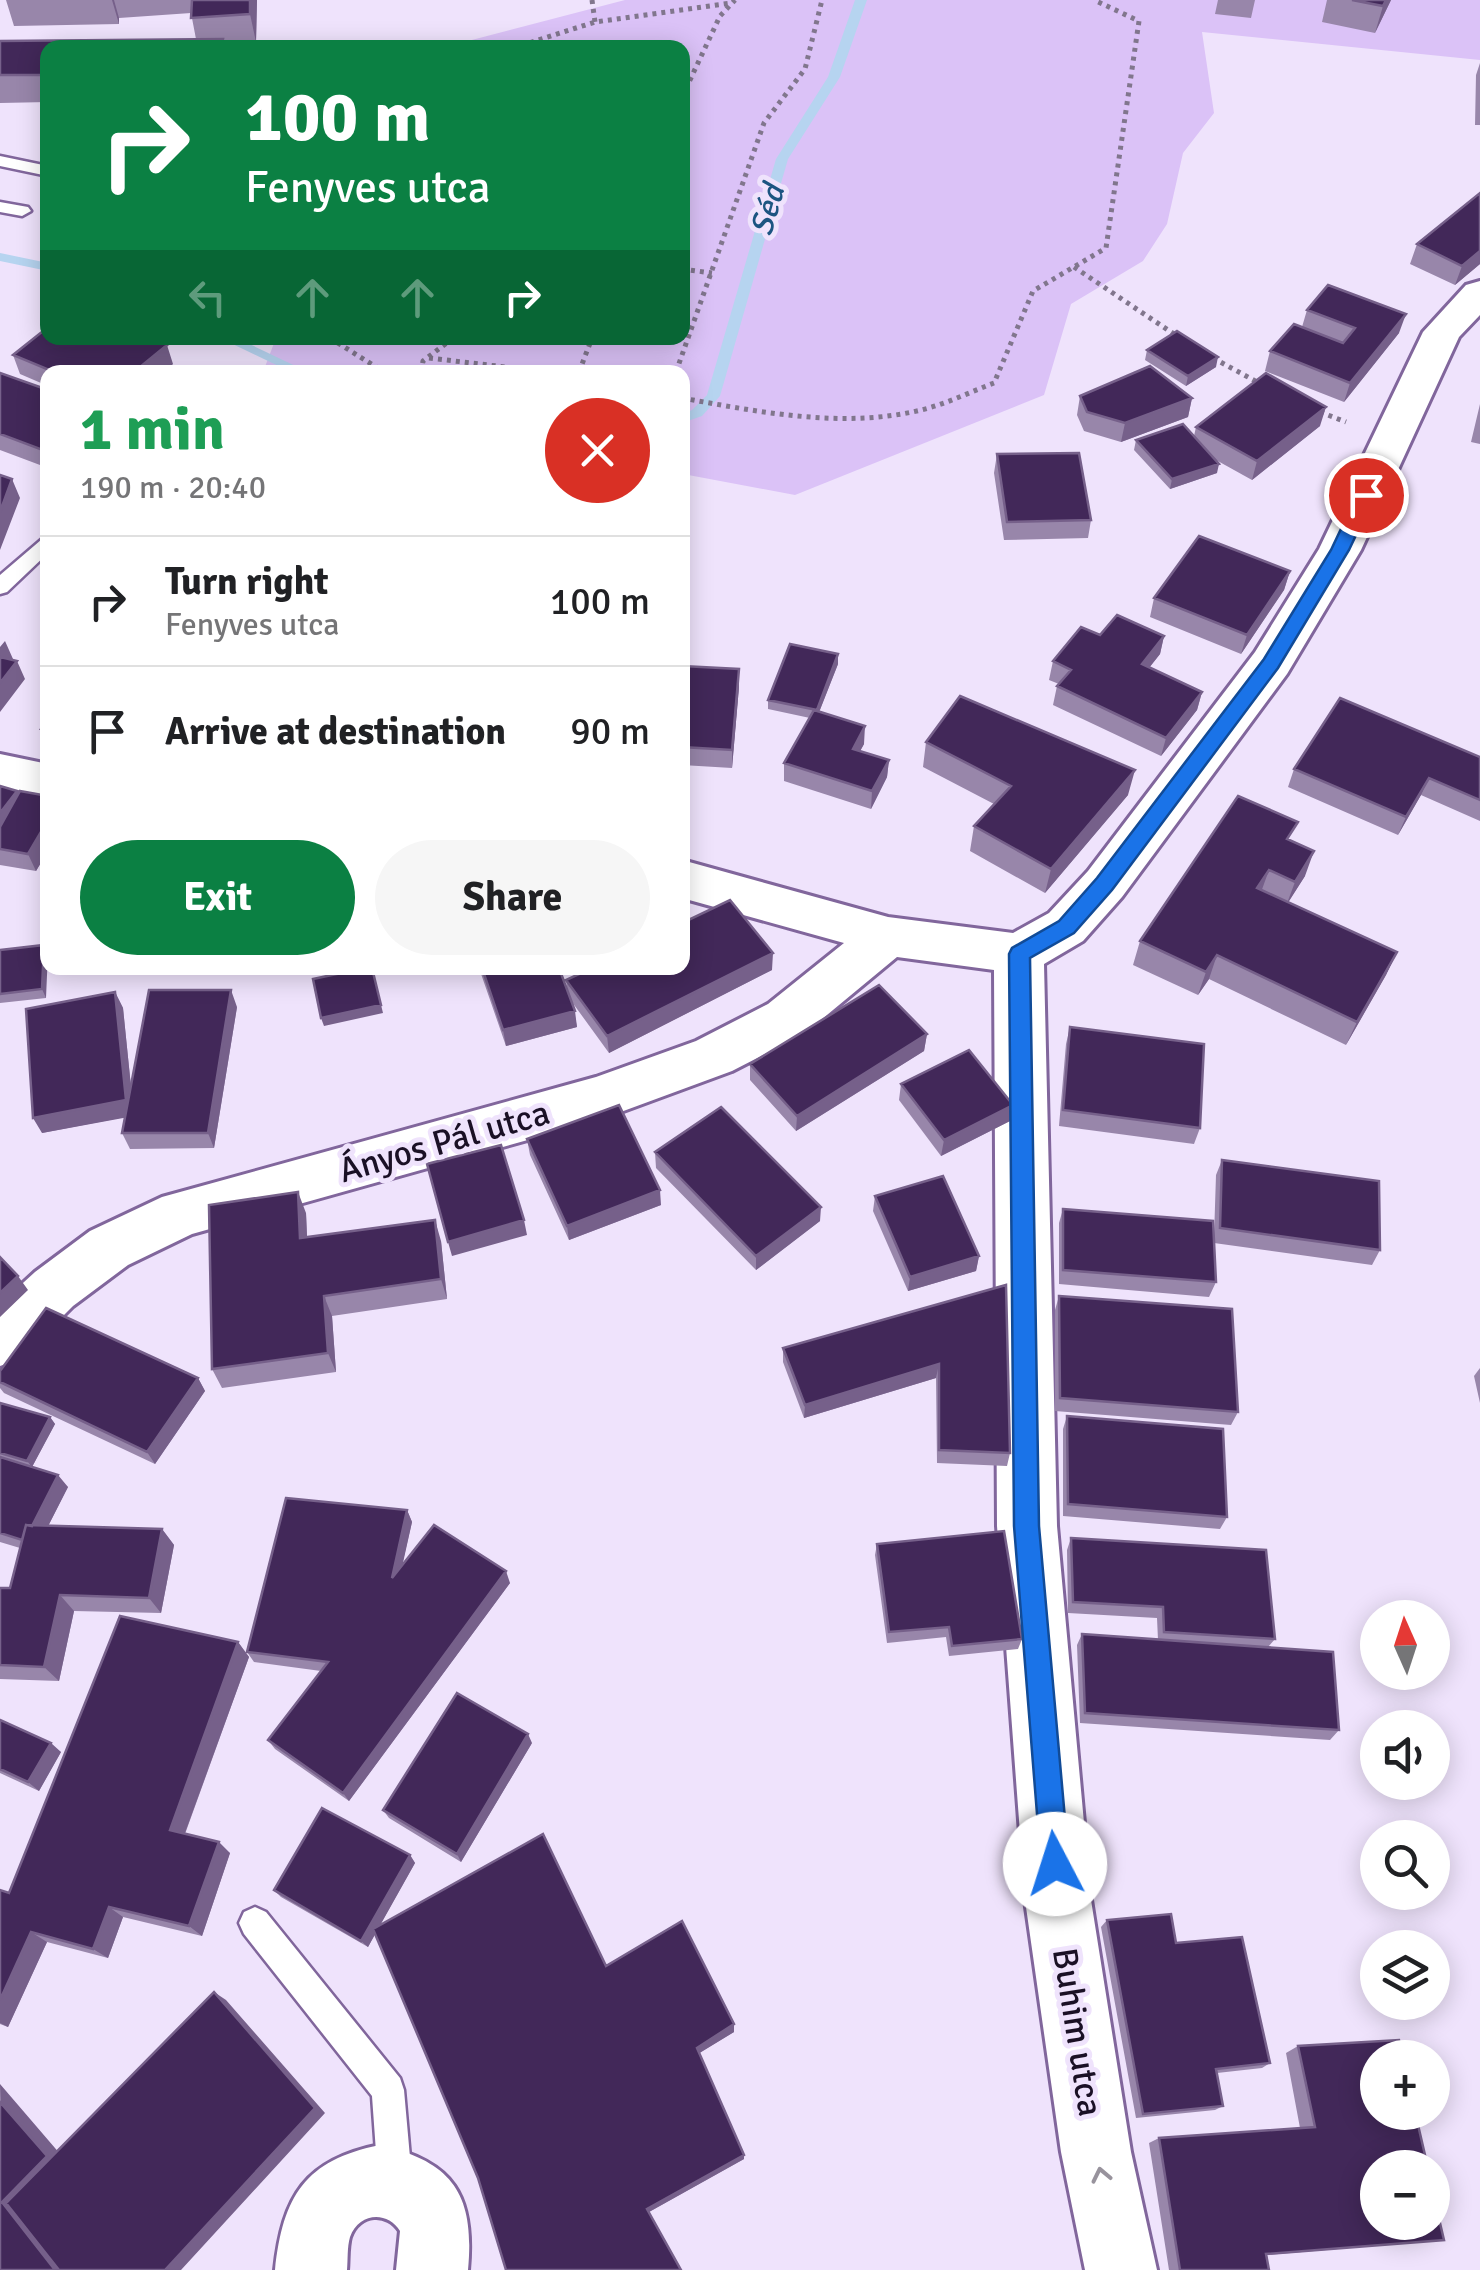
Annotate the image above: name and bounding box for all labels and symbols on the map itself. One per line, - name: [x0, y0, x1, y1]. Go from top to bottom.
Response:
- water label: Séd: [742, 176, 794, 240]
- pin: [1324, 453, 1409, 538]
- street label: Ányos Pál utca: [334, 1091, 554, 1192]
- north arrow: [1360, 1600, 1450, 1690]
- position arrow: [1003, 1812, 1107, 1916]
- street label: Buhim utca: [1043, 1945, 1112, 2119]
- one-way arrow: [1091, 2166, 1112, 2183]

